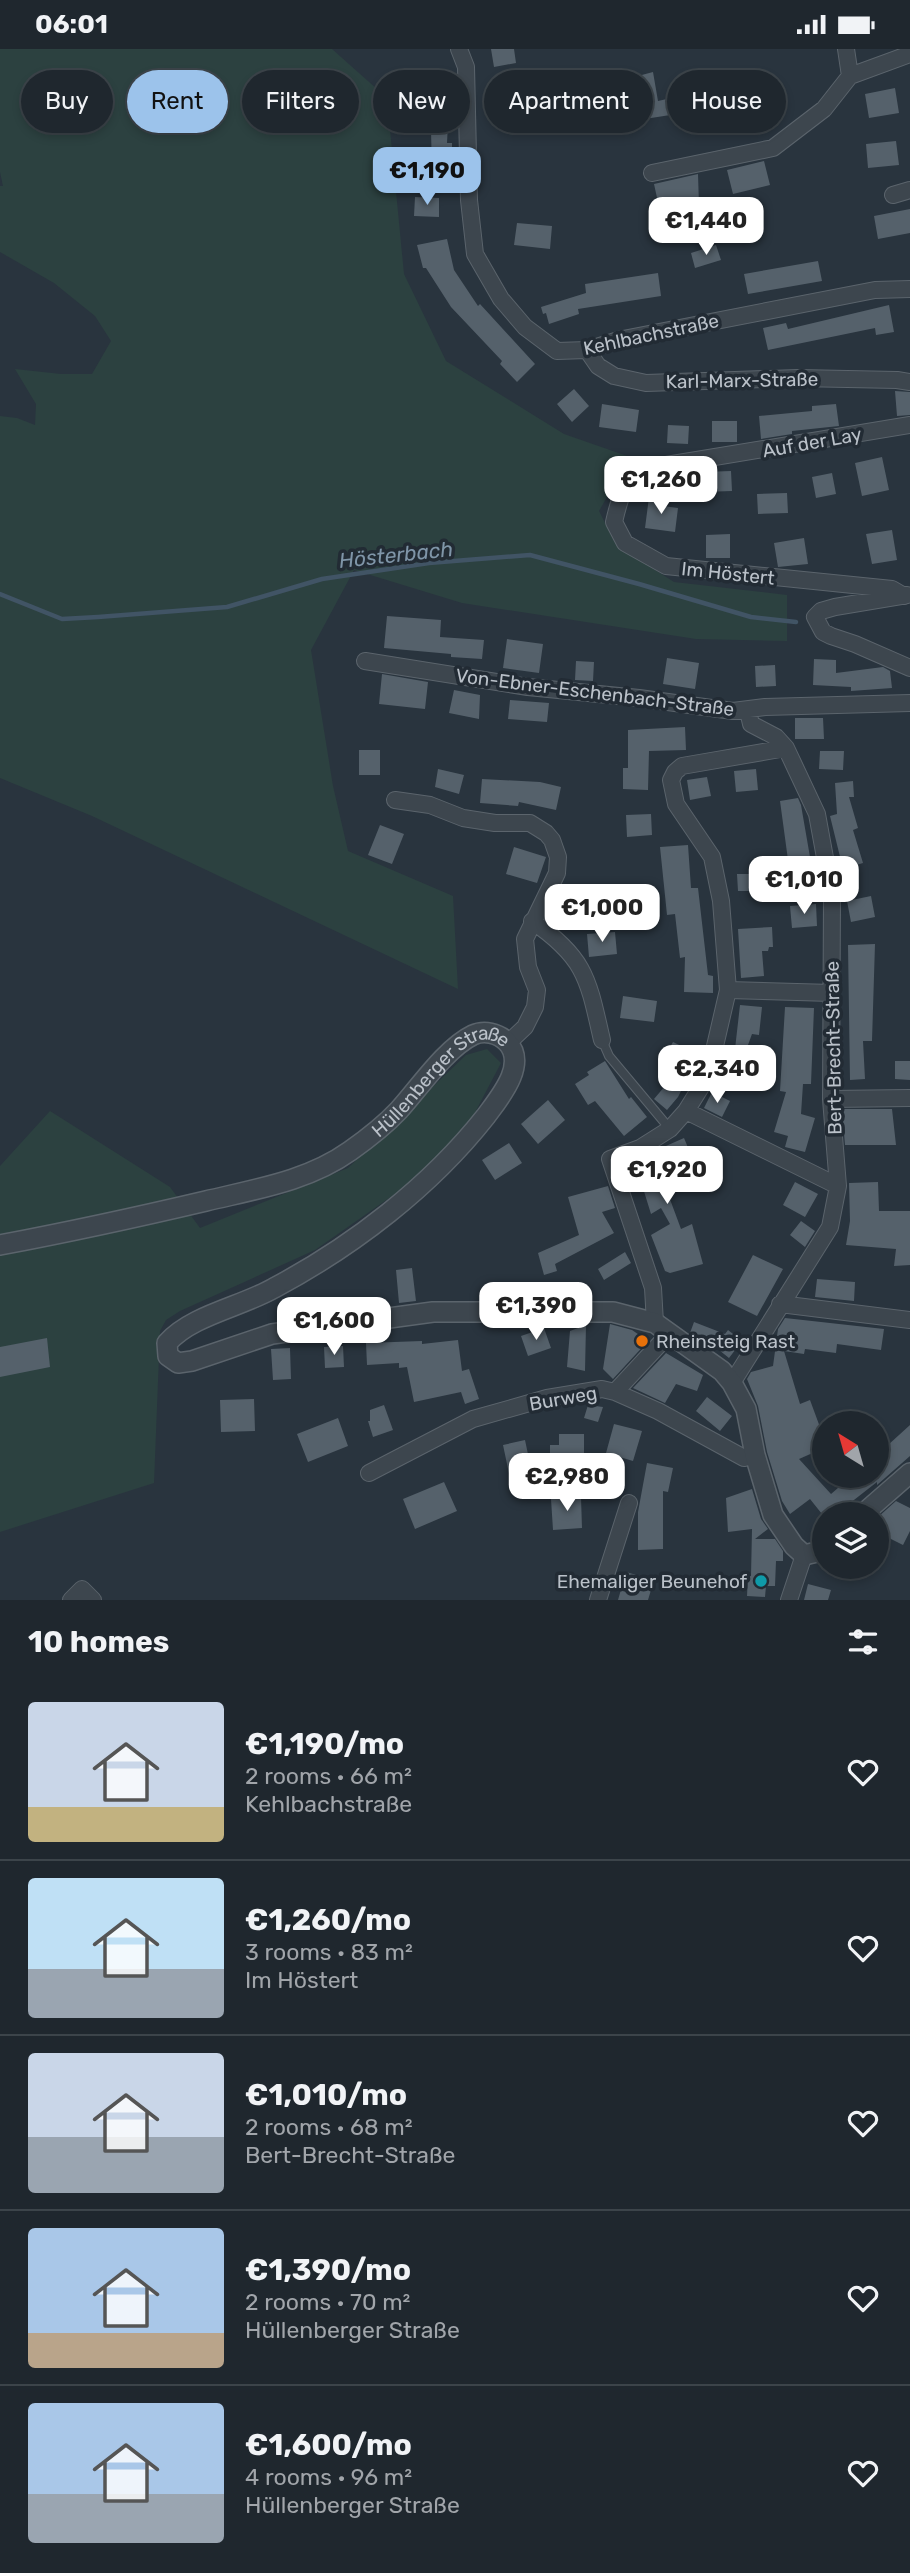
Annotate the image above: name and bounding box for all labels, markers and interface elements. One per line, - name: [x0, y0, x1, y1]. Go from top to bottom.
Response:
- text: 06:01: [35, 9, 108, 40]
- chip: Buy: [21, 70, 113, 133]
- chip: Rent: [127, 70, 228, 133]
- chip: Filters: [242, 70, 359, 133]
- chip: New: [373, 70, 470, 133]
- chip: Apartment: [484, 70, 653, 133]
- chip: House: [667, 70, 786, 133]
- pin: €1,190: [370, 148, 484, 207]
- text: €1,190: [389, 156, 465, 184]
- pin: €1,440: [649, 197, 763, 257]
- text: €1,440: [665, 206, 747, 234]
- street label: Kehlbachstraße: [581, 309, 721, 360]
- street label: Karl-Marx-Straße: [665, 368, 819, 393]
- street label: Auf der Lay: [761, 422, 864, 463]
- pin: €1,260: [604, 456, 718, 516]
- text: €1,260: [620, 465, 702, 493]
- water label: Hösterbach: [338, 536, 454, 573]
- street label: Im Höstert: [680, 557, 776, 590]
- street label: Von-Ebner-Eschenbach-Straße: [454, 664, 735, 721]
- pin: €1,010: [747, 857, 861, 916]
- text: €1,010: [765, 865, 843, 893]
- pin: €1,000: [545, 885, 659, 944]
- text: €1,000: [561, 893, 643, 921]
- street label: Bert-Brecht-Straße: [820, 961, 847, 1135]
- street label: Hüllenberger Straße: [367, 1021, 515, 1142]
- pin: €2,340: [660, 1045, 774, 1105]
- text: €2,340: [674, 1054, 760, 1082]
- pin: €1,920: [610, 1147, 724, 1206]
- text: €1,920: [627, 1155, 707, 1183]
- pin: €1,390: [479, 1283, 593, 1342]
- text: €1,390: [495, 1291, 577, 1319]
- pin: €1,600: [277, 1297, 391, 1357]
- text: €1,600: [293, 1306, 375, 1334]
- place label: Rheinsteig Rast: [656, 1330, 796, 1353]
- marker: Rheinsteig Rast: [634, 1333, 650, 1349]
- street label: Burweg: [527, 1381, 599, 1416]
- north arrow: [812, 1411, 889, 1487]
- map controls: [812, 1411, 889, 1579]
- pin: €2,980: [510, 1453, 624, 1513]
- text: €2,980: [525, 1462, 609, 1490]
- button: layers: [812, 1502, 889, 1579]
- place label: Ehemaliger Beunehof: [557, 1570, 748, 1593]
- marker: Ehemaliger Beunehof: [753, 1573, 769, 1589]
- icon: filters: [844, 1623, 882, 1661]
- text: 10 homes: [28, 1624, 169, 1660]
- text: €1,190/mo: [245, 1726, 404, 1762]
- icon: home: [84, 1730, 168, 1814]
- icon: heart: [844, 1753, 882, 1791]
- text: 2 rooms · 66 m²: [245, 1762, 412, 1790]
- text: Kehlbachstraße: [245, 1790, 412, 1818]
- text: €1,260/mo: [245, 1902, 411, 1938]
- icon: home: [84, 1906, 168, 1990]
- icon: heart: [844, 1929, 882, 1967]
- text: 3 rooms · 83 m²: [245, 1938, 413, 1966]
- text: Im Höstert: [245, 1966, 358, 1994]
- text: €1,010/mo: [245, 2077, 407, 2113]
- icon: home: [84, 2081, 168, 2165]
- icon: heart: [844, 2104, 882, 2142]
- text: 2 rooms · 68 m²: [245, 2113, 413, 2141]
- text: Bert-Brecht-Straße: [245, 2141, 456, 2169]
- text: €1,390/mo: [245, 2252, 411, 2288]
- icon: home: [84, 2256, 168, 2340]
- icon: heart: [844, 2279, 882, 2317]
- text: 2 rooms · 70 m²: [245, 2288, 410, 2316]
- text: Hüllenberger Straße: [245, 2316, 460, 2344]
- text: €1,600/mo: [245, 2427, 412, 2463]
- icon: home: [84, 2431, 168, 2515]
- icon: heart: [844, 2454, 882, 2492]
- text: 4 rooms · 96 m²: [245, 2463, 412, 2491]
- text: Hüllenberger Straße: [245, 2491, 460, 2519]

